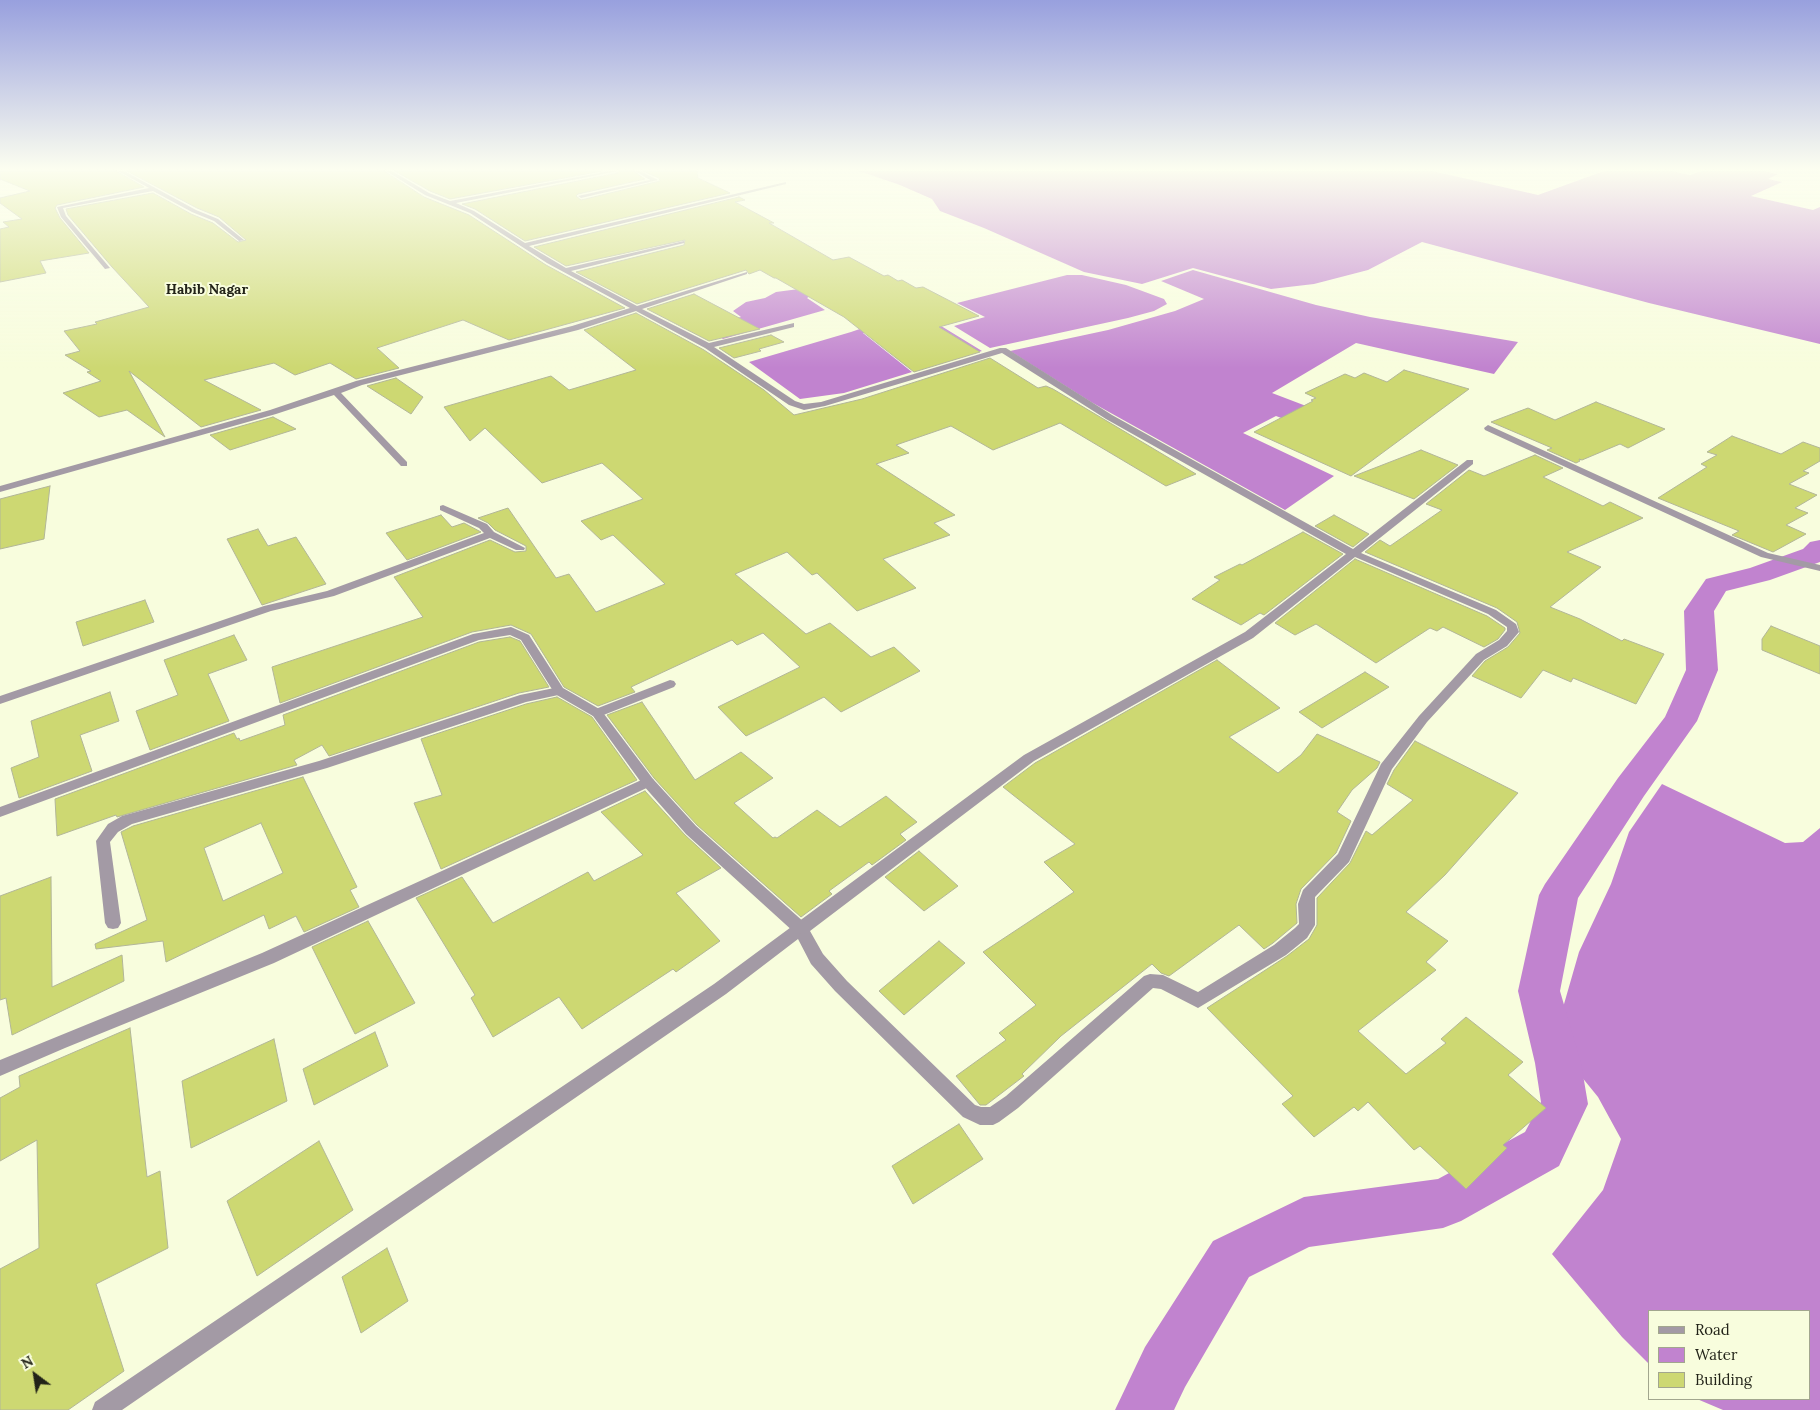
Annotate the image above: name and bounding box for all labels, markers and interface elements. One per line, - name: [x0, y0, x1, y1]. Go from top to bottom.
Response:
- district label: Habib Nagar: [166, 282, 248, 298]
- legend: [1648, 1310, 1810, 1400]
- text: Road: [1695, 1320, 1730, 1339]
- text: Water: [1695, 1345, 1737, 1364]
- north arrow: [10, 1350, 60, 1400]
- text: N: [18, 1352, 37, 1373]
- text: Building: [1695, 1370, 1752, 1389]

